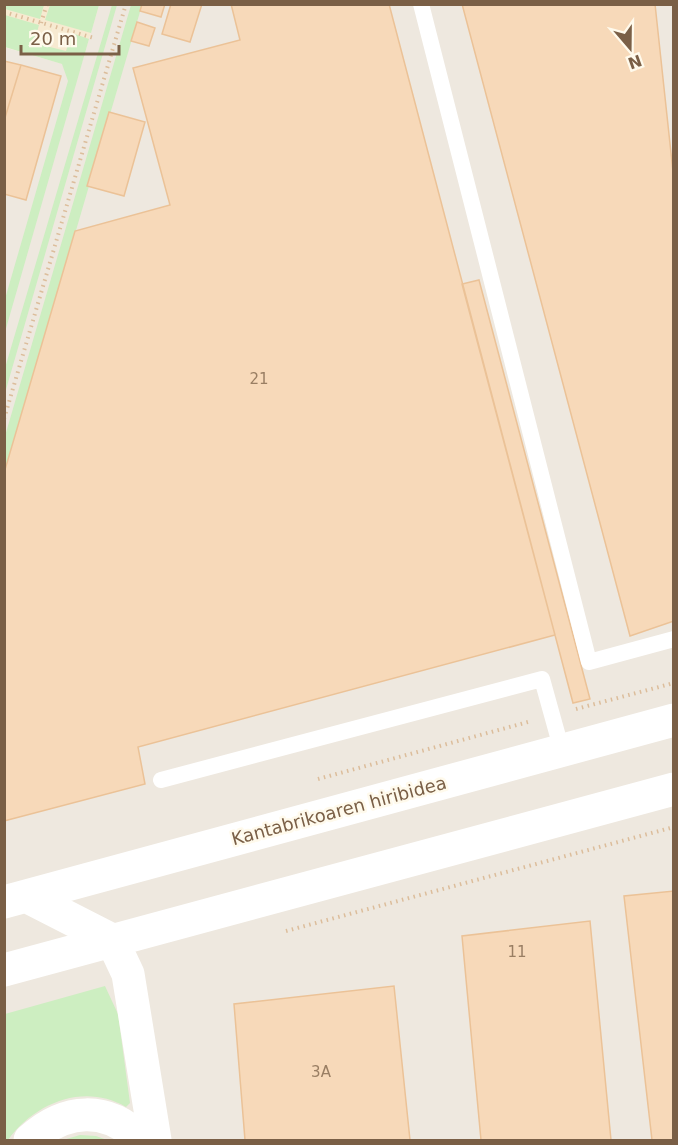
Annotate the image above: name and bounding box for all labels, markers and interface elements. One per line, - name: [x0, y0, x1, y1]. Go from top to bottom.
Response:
- scale bar: [21, 18, 118, 56]
- north arrow: [600, 18, 660, 78]
- text: 20 m: [30, 28, 76, 49]
- text: N: [625, 50, 645, 73]
- house number: 21: [249, 370, 269, 388]
- street label: Kantabrikoaren hiribidea: [229, 772, 449, 849]
- house number: 11: [507, 943, 527, 961]
- house number: 3A: [311, 1063, 332, 1081]

